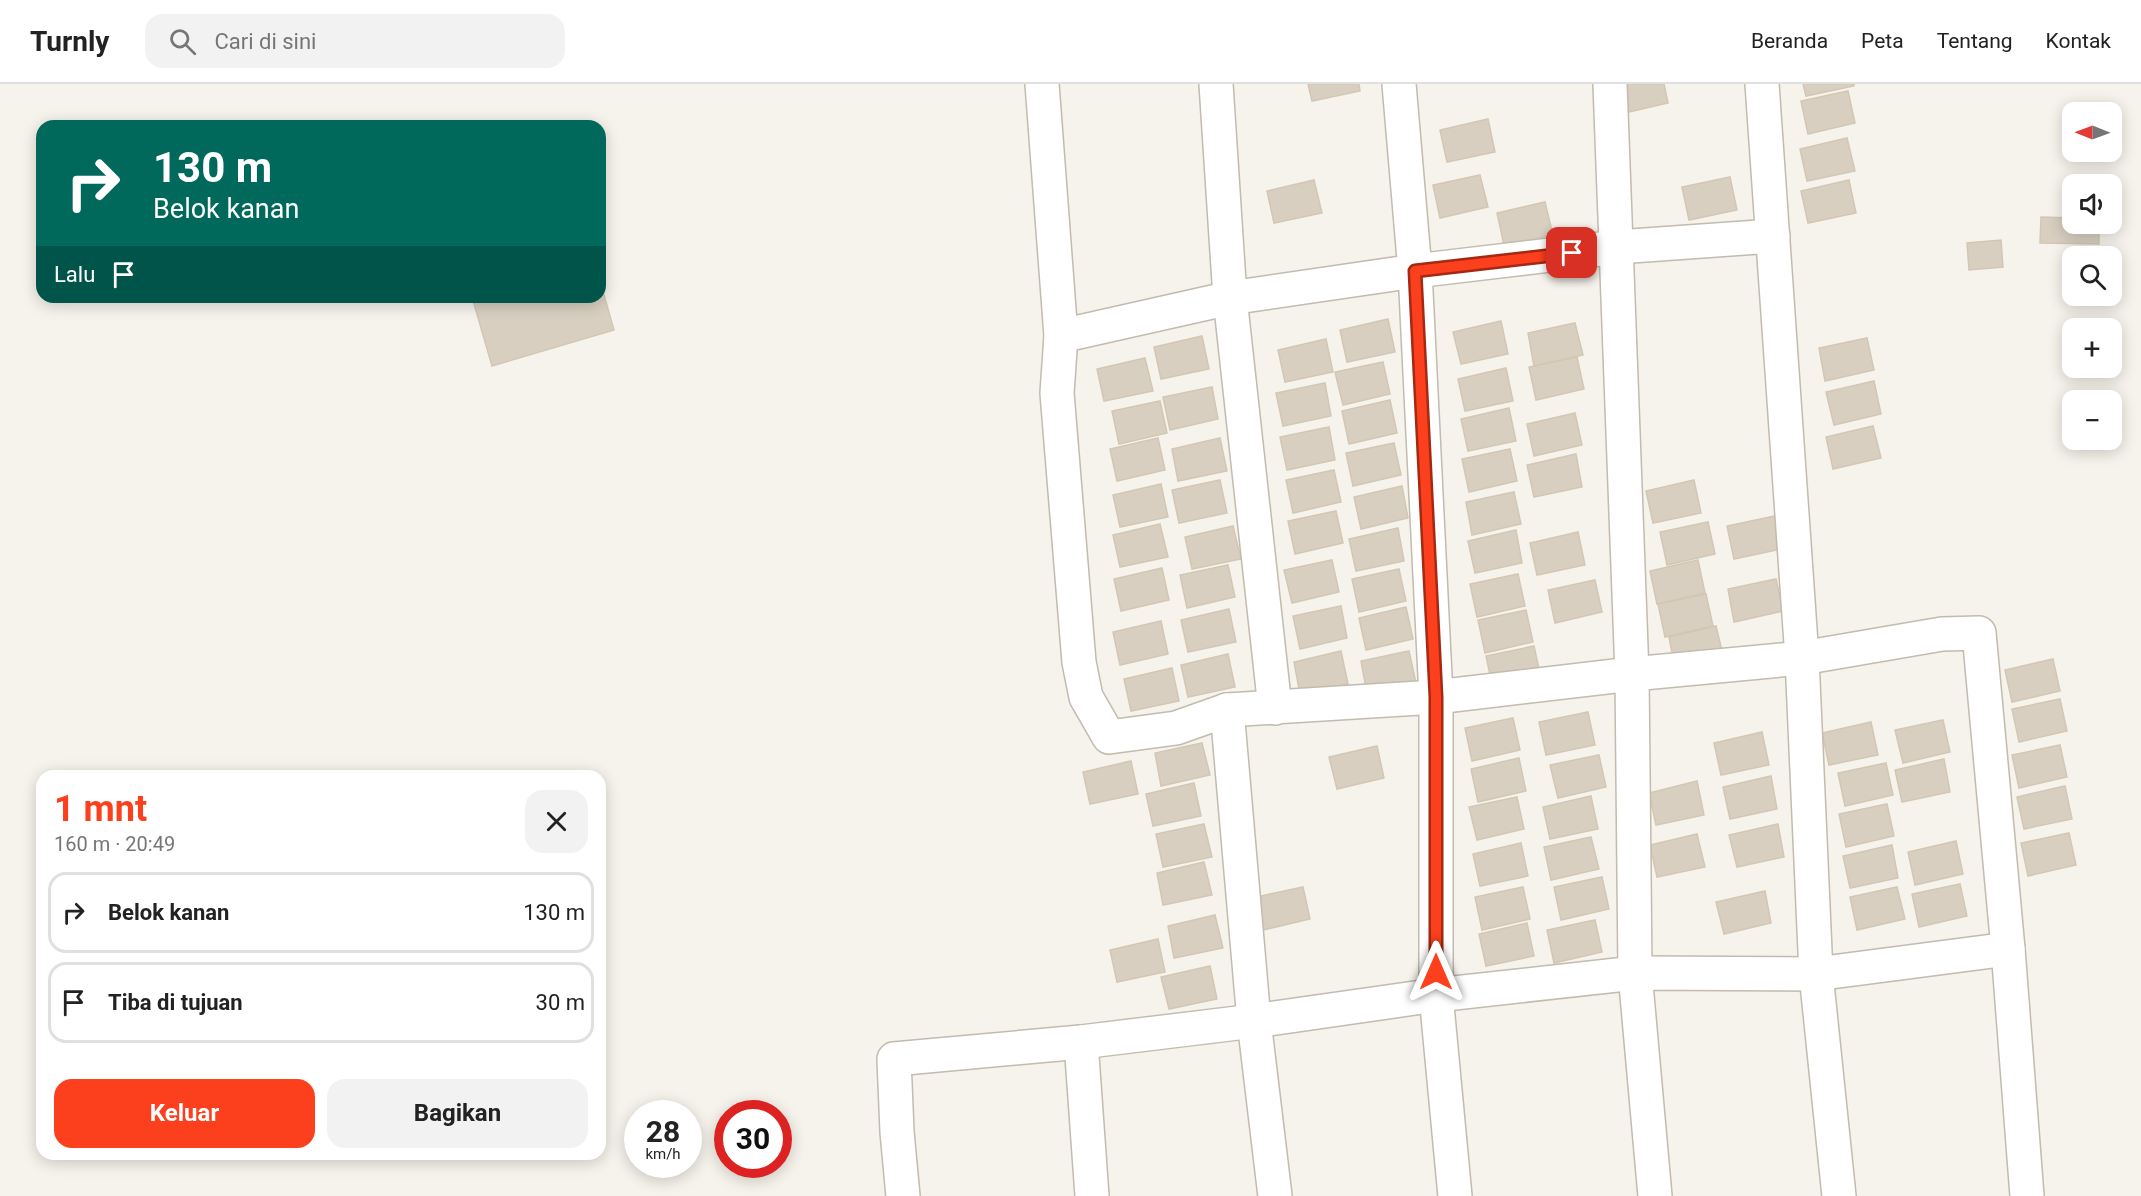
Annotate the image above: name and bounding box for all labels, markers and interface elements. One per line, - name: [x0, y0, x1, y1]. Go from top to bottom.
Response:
- search box: [145, 14, 565, 68]
- text: Turnly: [30, 25, 109, 58]
- icon: search: [166, 25, 199, 58]
- text: Cari di sini: [214, 29, 316, 54]
- text: Beranda: [1751, 29, 1828, 53]
- text: Peta: [1861, 29, 1904, 53]
- text: Tentang: [1937, 29, 2013, 53]
- text: Kontak: [2046, 29, 2111, 53]
- north arrow: [2062, 102, 2122, 162]
- map controls: [2062, 102, 2122, 450]
- text: 130 m: [153, 143, 272, 192]
- icon: right: [54, 144, 132, 222]
- button: sound: [2062, 174, 2122, 234]
- text: Belok kanan: [153, 193, 299, 225]
- pin: [1546, 227, 1597, 278]
- icon: arrive: [1555, 236, 1588, 269]
- button: search: [2062, 246, 2122, 306]
- icon: arrive: [107, 258, 140, 291]
- text: Lalu: [54, 262, 95, 287]
- button: +: [2062, 318, 2122, 378]
- button: −: [2062, 390, 2122, 450]
- text: 1 mnt: [54, 788, 147, 830]
- button: close: [525, 790, 588, 853]
- text: 160 m · 20:49: [54, 832, 175, 856]
- icon: right: [57, 896, 90, 929]
- text: Belok kanan: [108, 900, 229, 925]
- text: 130 m: [523, 900, 585, 925]
- position arrow: [1404, 940, 1468, 1004]
- icon: arrive: [57, 986, 90, 1019]
- text: Tiba di tujuan: [108, 990, 243, 1015]
- text: 30 m: [536, 990, 585, 1015]
- button: Keluar: [54, 1079, 315, 1148]
- button: Bagikan: [327, 1079, 588, 1148]
- speed limit sign: 30: [714, 1100, 792, 1178]
- text: 28: [646, 1114, 680, 1149]
- text: km/h: [645, 1145, 681, 1163]

